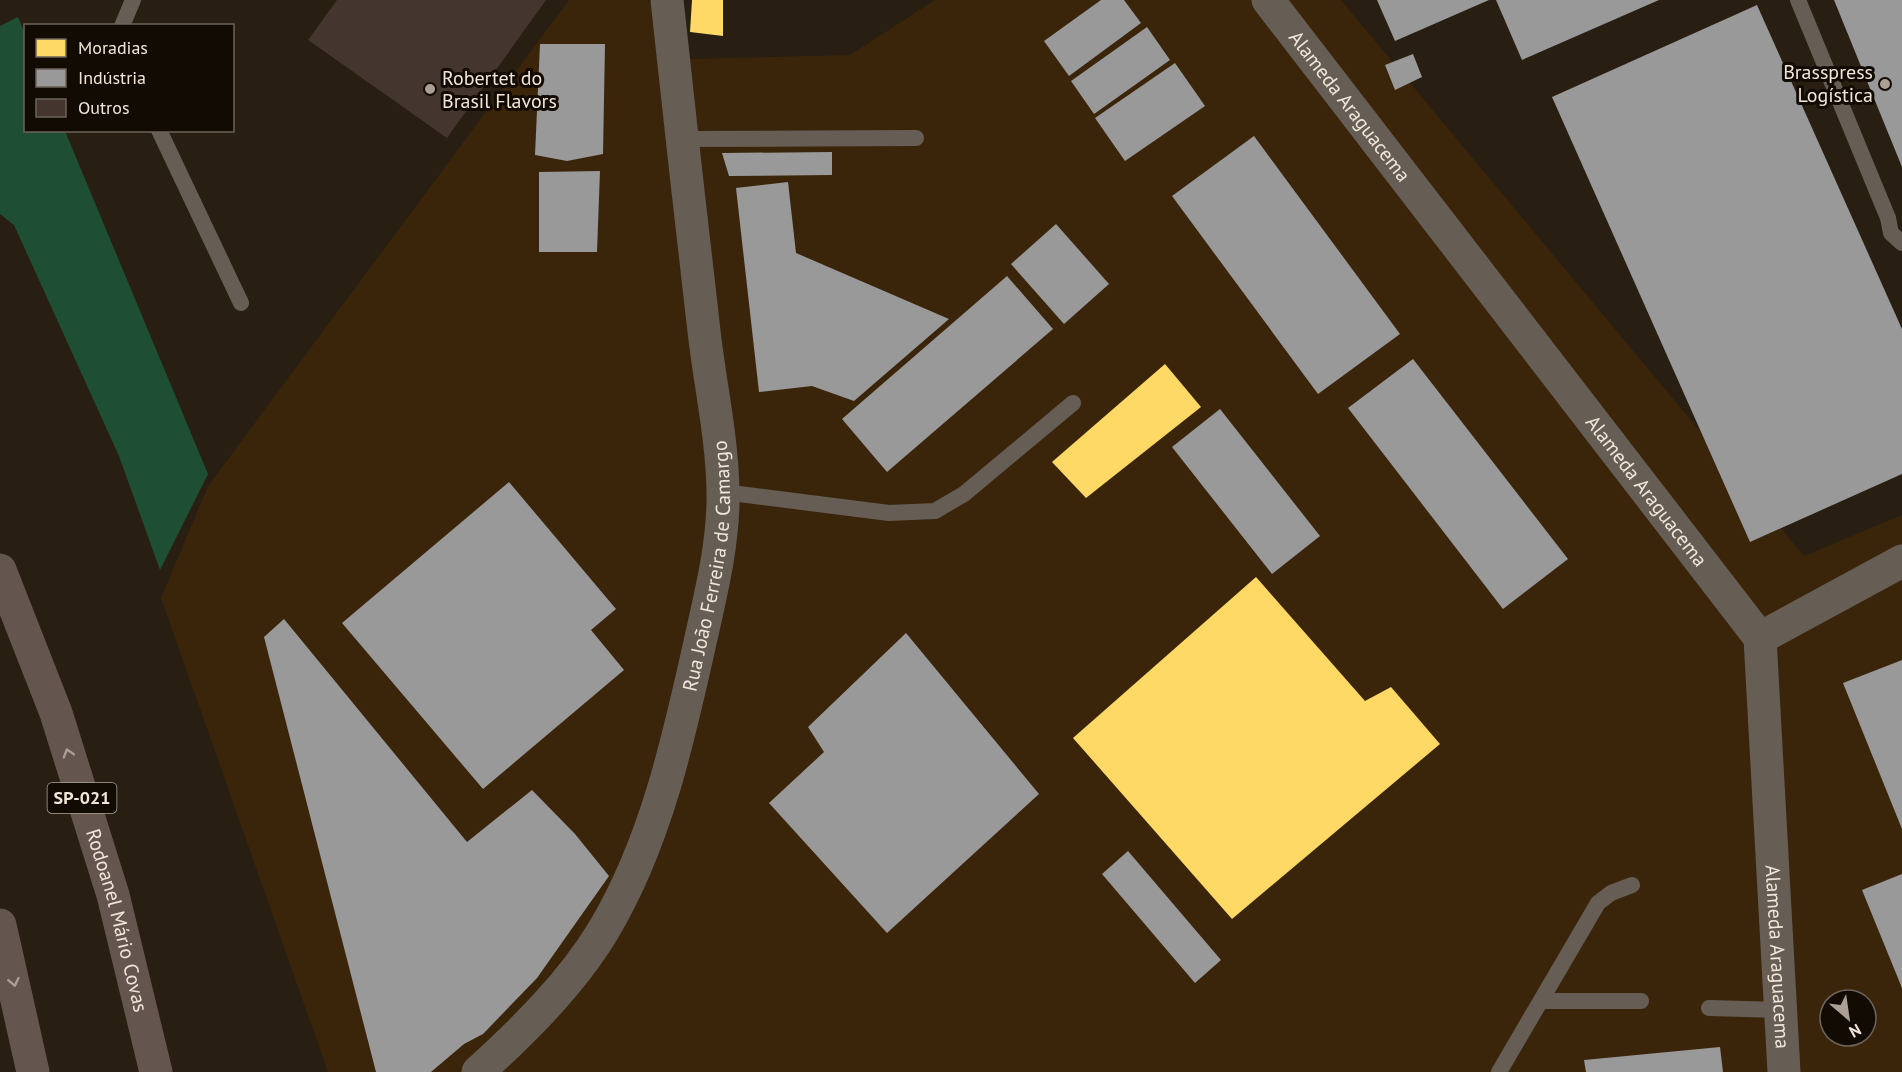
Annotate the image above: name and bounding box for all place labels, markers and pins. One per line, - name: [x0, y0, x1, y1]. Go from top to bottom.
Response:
- place label: Brasspress Logística: [1783, 59, 1873, 108]
- place label: Robertet do Brasil Flavors: [442, 65, 557, 114]
- marker: Brasspress Logística: [1878, 77, 1892, 91]
- marker: Robertet do Brasil Flavors: [423, 82, 437, 96]

